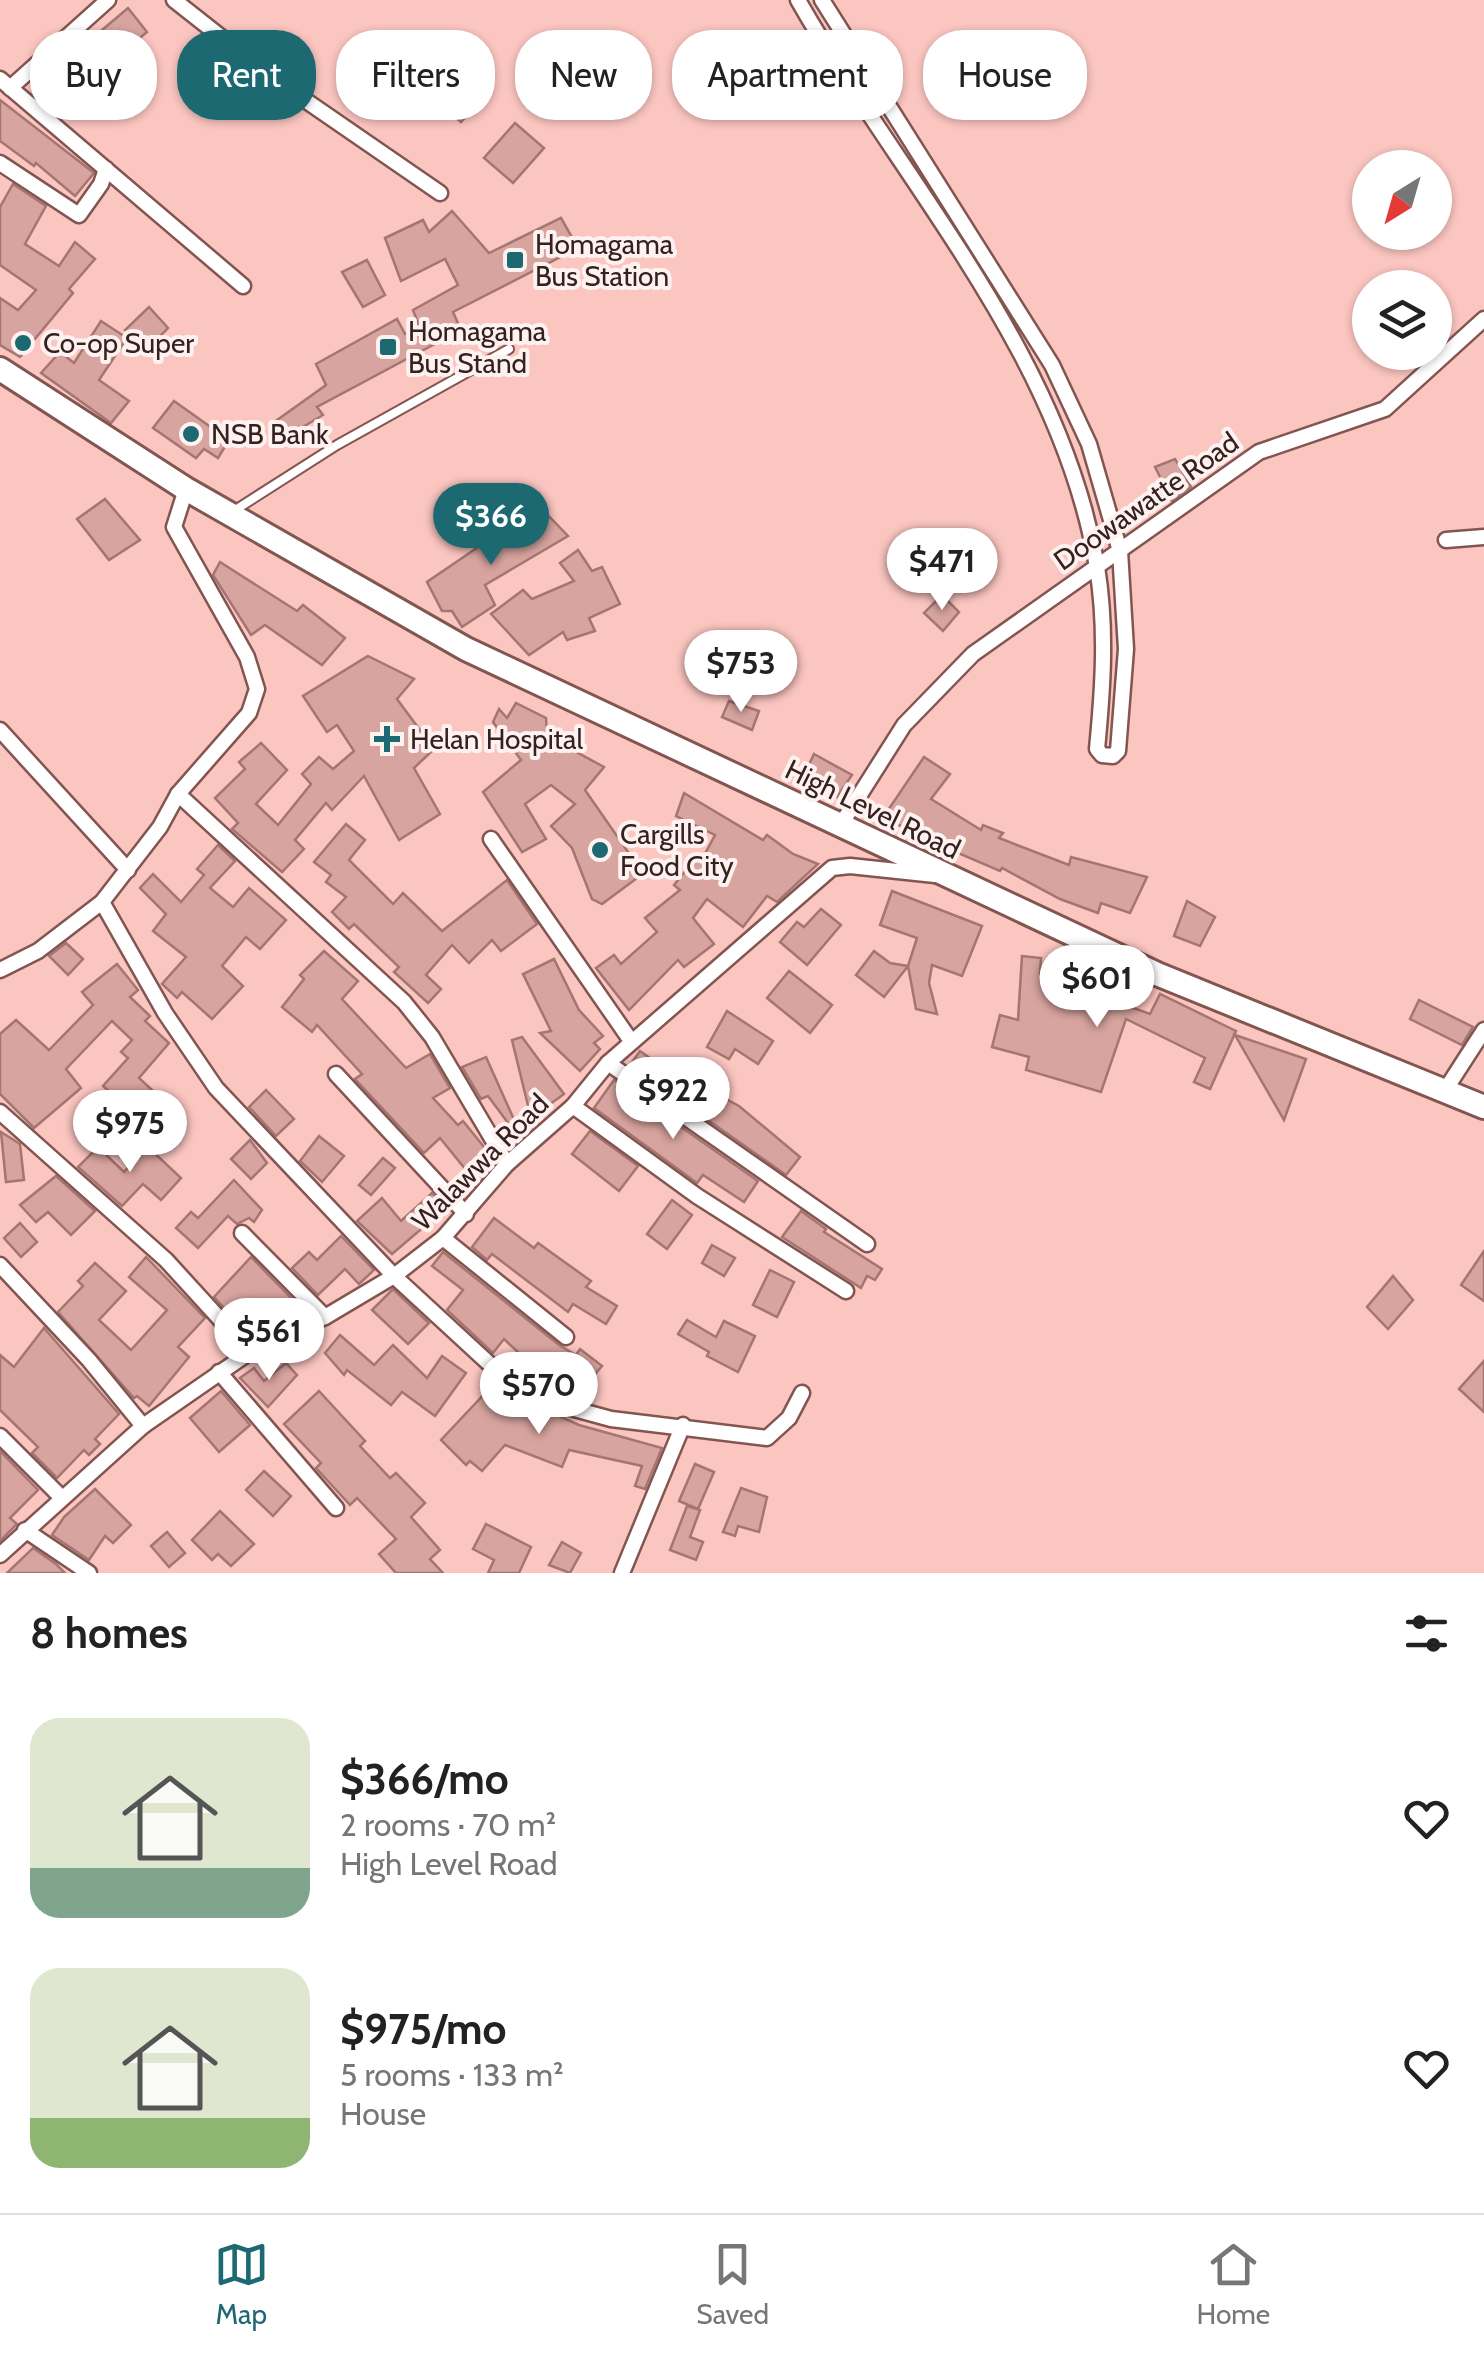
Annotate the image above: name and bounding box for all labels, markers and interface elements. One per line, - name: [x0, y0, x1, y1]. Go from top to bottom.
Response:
- chip: Buy: [30, 30, 157, 120]
- chip: Rent: [177, 30, 316, 120]
- chip: Filters: [336, 30, 495, 120]
- chip: New: [515, 30, 652, 120]
- chip: Apartment: [672, 30, 903, 120]
- chip: House: [923, 30, 1087, 120]
- north arrow: [1352, 150, 1452, 250]
- map controls: [1352, 150, 1452, 370]
- place label: Homagama Bus Station: [535, 227, 674, 293]
- marker: Homagama Bus Station: [504, 249, 526, 271]
- button: layers: [1352, 270, 1452, 370]
- place label: Homagama Bus Stand: [408, 314, 547, 380]
- place label: Co-op Super: [43, 326, 194, 360]
- marker: Co-op Super: [12, 332, 34, 354]
- marker: Homagama Bus Stand: [377, 336, 399, 358]
- place label: NSB Bank: [211, 417, 329, 451]
- marker: NSB Bank: [180, 423, 202, 445]
- street label: Doowawatte Road: [1047, 425, 1245, 577]
- pin: $366: [432, 483, 550, 568]
- text: $366: [455, 496, 527, 535]
- pin: $471: [883, 528, 1001, 613]
- text: $471: [909, 541, 975, 580]
- pin: $753: [682, 630, 800, 715]
- text: $753: [706, 643, 776, 682]
- place label: Helan Hospital: [410, 722, 583, 756]
- marker: Helan Hospital: [374, 726, 400, 752]
- street label: High Level Road: [780, 752, 966, 866]
- place label: Cargills Food City: [620, 817, 734, 883]
- marker: Cargills Food City: [589, 839, 611, 861]
- pin: $601: [1038, 945, 1156, 1030]
- text: $601: [1062, 958, 1132, 997]
- pin: $922: [614, 1057, 732, 1142]
- text: $922: [638, 1070, 708, 1109]
- street label: Walawwa Road: [405, 1087, 555, 1237]
- pin: $975: [71, 1090, 189, 1175]
- text: $975: [95, 1103, 165, 1142]
- pin: $561: [210, 1298, 328, 1383]
- text: $561: [236, 1311, 302, 1350]
- pin: $570: [480, 1352, 598, 1437]
- text: $570: [502, 1365, 576, 1404]
- icon: filters: [1399, 1606, 1454, 1661]
- text: 8 homes: [30, 1607, 188, 1659]
- text: $366/mo: [340, 1753, 509, 1805]
- icon: home: [110, 1758, 230, 1878]
- icon: heart: [1399, 1791, 1454, 1846]
- text: 2 rooms · 70 m²: [340, 1805, 556, 1844]
- text: High Level Road: [340, 1844, 558, 1883]
- text: $975/mo: [340, 2003, 506, 2055]
- icon: home: [110, 2008, 230, 2128]
- icon: heart: [1399, 2041, 1454, 2096]
- text: 5 rooms · 133 m²: [340, 2055, 564, 2094]
- text: House: [340, 2094, 426, 2133]
- tab: Map: [214, 2237, 269, 2331]
- tab: Saved: [696, 2237, 769, 2331]
- tab: Home: [1197, 2237, 1270, 2331]

